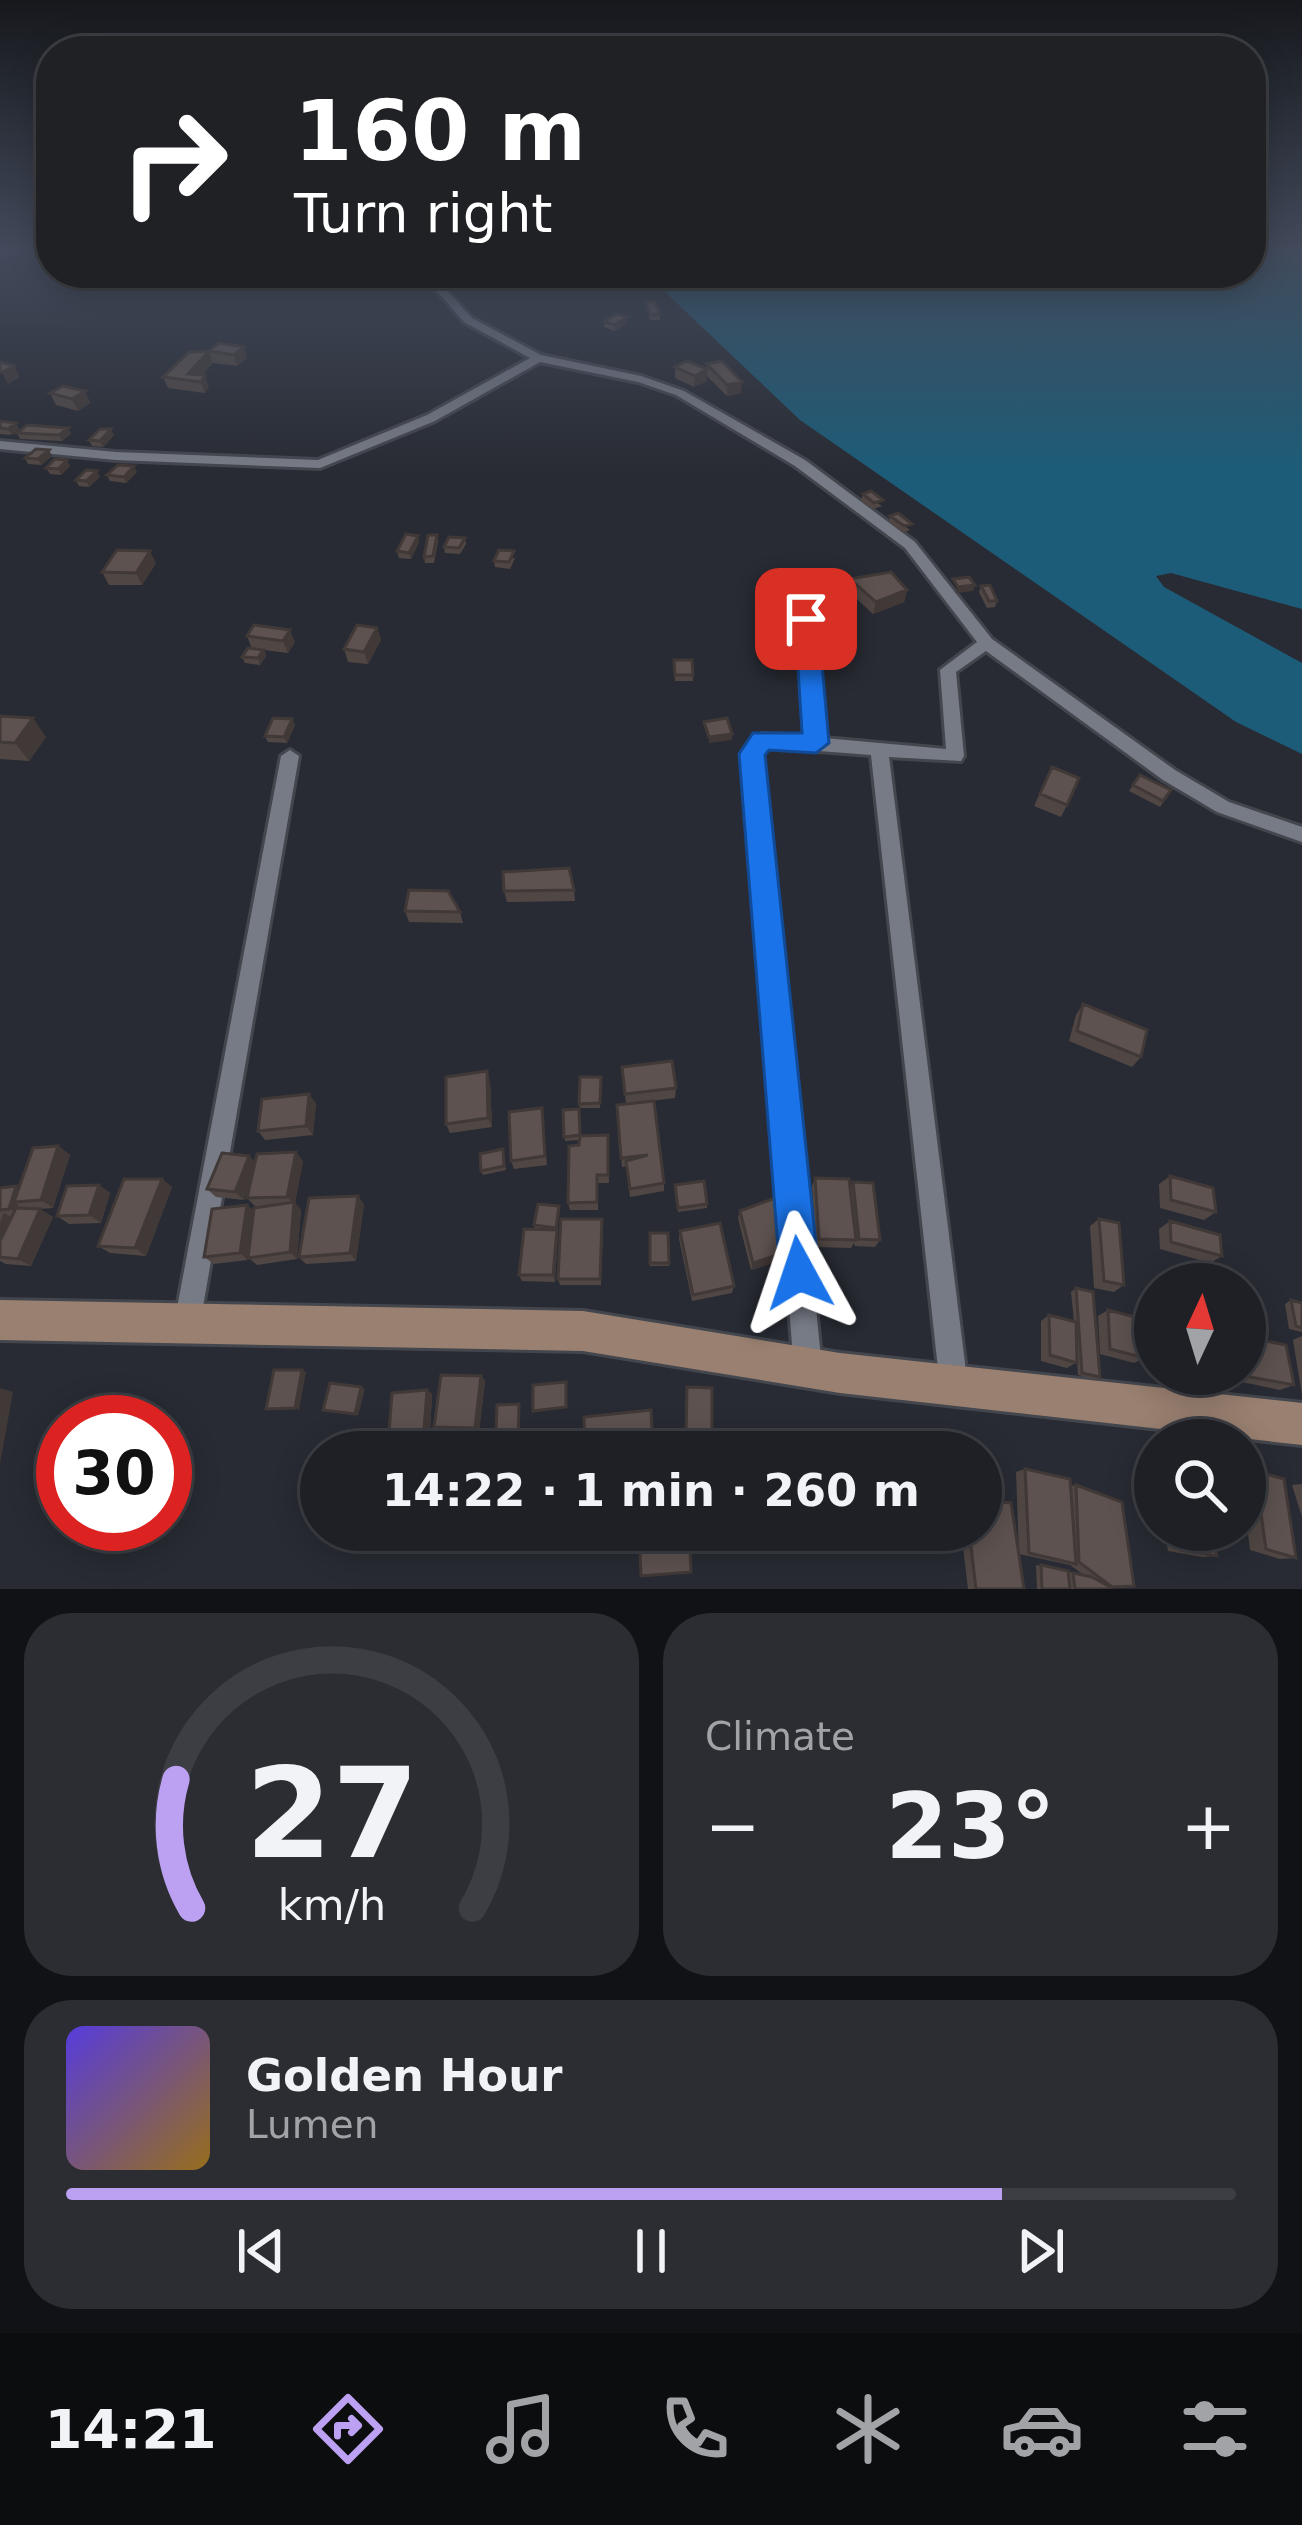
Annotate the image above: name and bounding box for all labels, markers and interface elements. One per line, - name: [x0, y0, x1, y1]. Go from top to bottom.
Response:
- text: 160 m: [294, 82, 586, 180]
- icon: right: [96, 84, 252, 240]
- text: Turn right: [294, 182, 553, 245]
- pin: [755, 568, 857, 670]
- icon: arrive: [773, 586, 839, 652]
- position arrow: [736, 1210, 862, 1336]
- north arrow: [1134, 1263, 1266, 1395]
- map controls: [1134, 1263, 1266, 1551]
- speed limit sign: 30: [36, 1395, 192, 1551]
- button: search: [1134, 1419, 1266, 1551]
- text: 14:22 · 1 min · 260 m: [382, 1464, 920, 1517]
- text: Climate: [705, 1714, 855, 1759]
- text: 27: [245, 1741, 418, 1886]
- text: 23°: [885, 1774, 1056, 1879]
- text: −: [705, 1788, 760, 1865]
- text: +: [1181, 1788, 1236, 1865]
- text: km/h: [277, 1879, 386, 1929]
- text: Golden Hour: [246, 2049, 563, 2102]
- text: Lumen: [246, 2102, 378, 2147]
- icon: previous: [228, 2218, 294, 2284]
- icon: pause: [618, 2218, 684, 2284]
- icon: next: [1008, 2218, 1074, 2284]
- icon: directions: [306, 2387, 390, 2471]
- icon: music: [479, 2387, 563, 2471]
- icon: phone: [653, 2387, 737, 2471]
- icon: climate: [826, 2387, 910, 2471]
- icon: car: [1000, 2387, 1084, 2471]
- icon: filters: [1173, 2387, 1257, 2471]
- text: 14:21: [45, 2398, 217, 2461]

